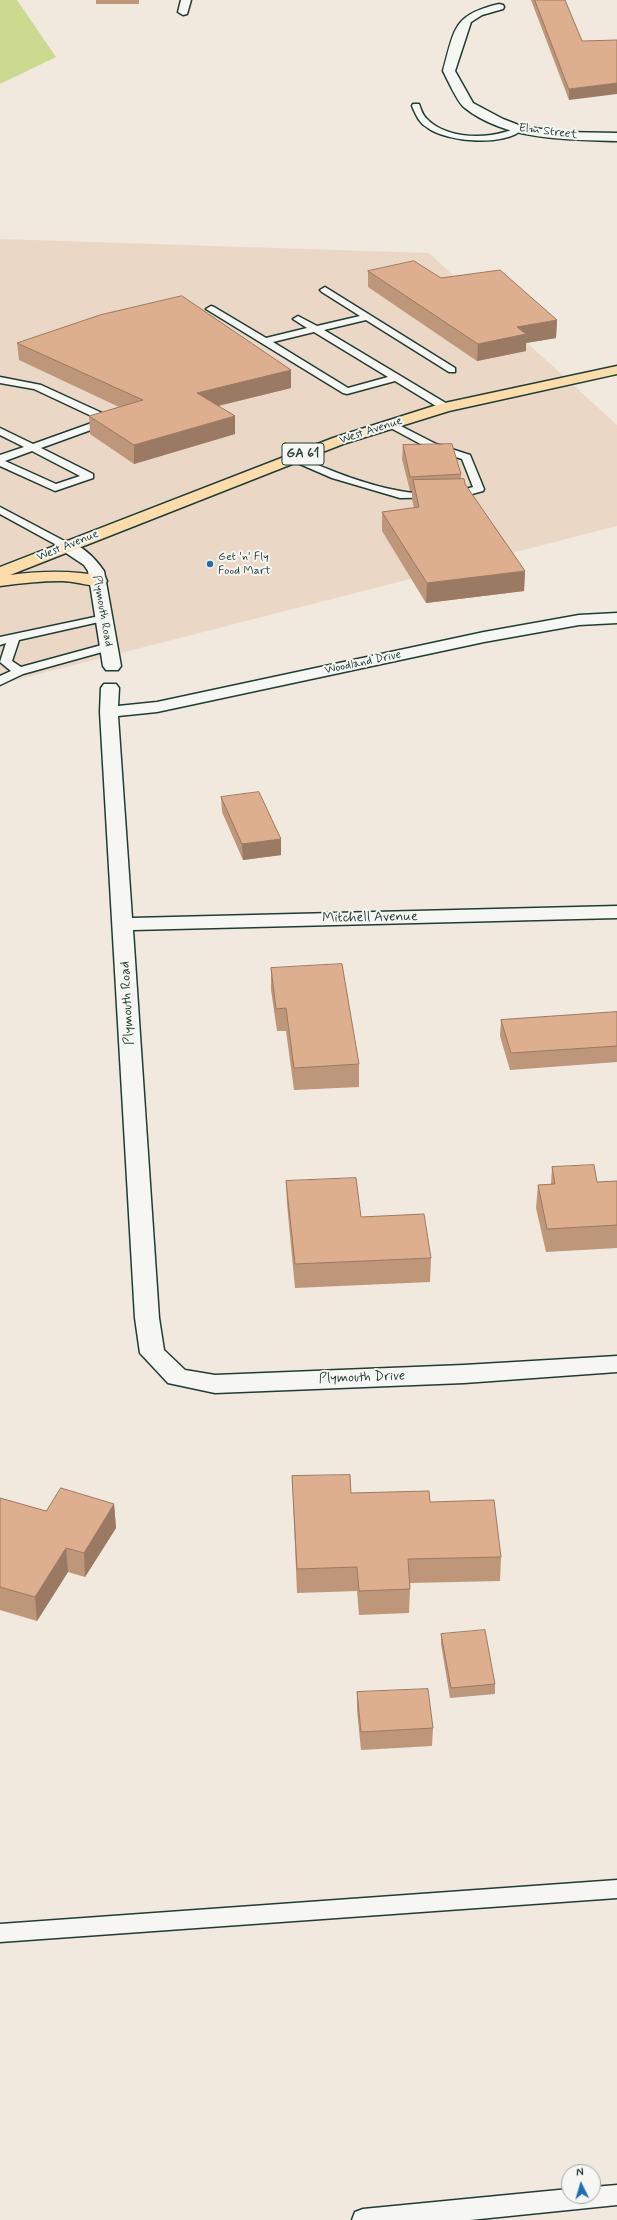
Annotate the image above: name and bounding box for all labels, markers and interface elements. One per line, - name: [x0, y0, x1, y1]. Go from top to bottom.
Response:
- street label: Elm Street: [518, 121, 578, 143]
- street label: West Avenue: [338, 414, 404, 448]
- road number: GA 61: [282, 443, 324, 465]
- street label: West Avenue: [35, 527, 101, 565]
- place label: Get 'n' Fly Food Mart: [218, 550, 271, 578]
- marker: Get 'n' Fly Food Mart: [205, 559, 215, 569]
- street label: Plymouth Road: [89, 574, 115, 648]
- street label: Woodland Drive: [323, 648, 403, 678]
- street label: Mitchell Avenue: [322, 909, 418, 927]
- street label: Plymouth Road: [117, 961, 139, 1045]
- street label: Plymouth Drive: [318, 1368, 406, 1388]
- north arrow: [561, 2164, 601, 2204]
- text: N: [576, 2166, 584, 2180]

